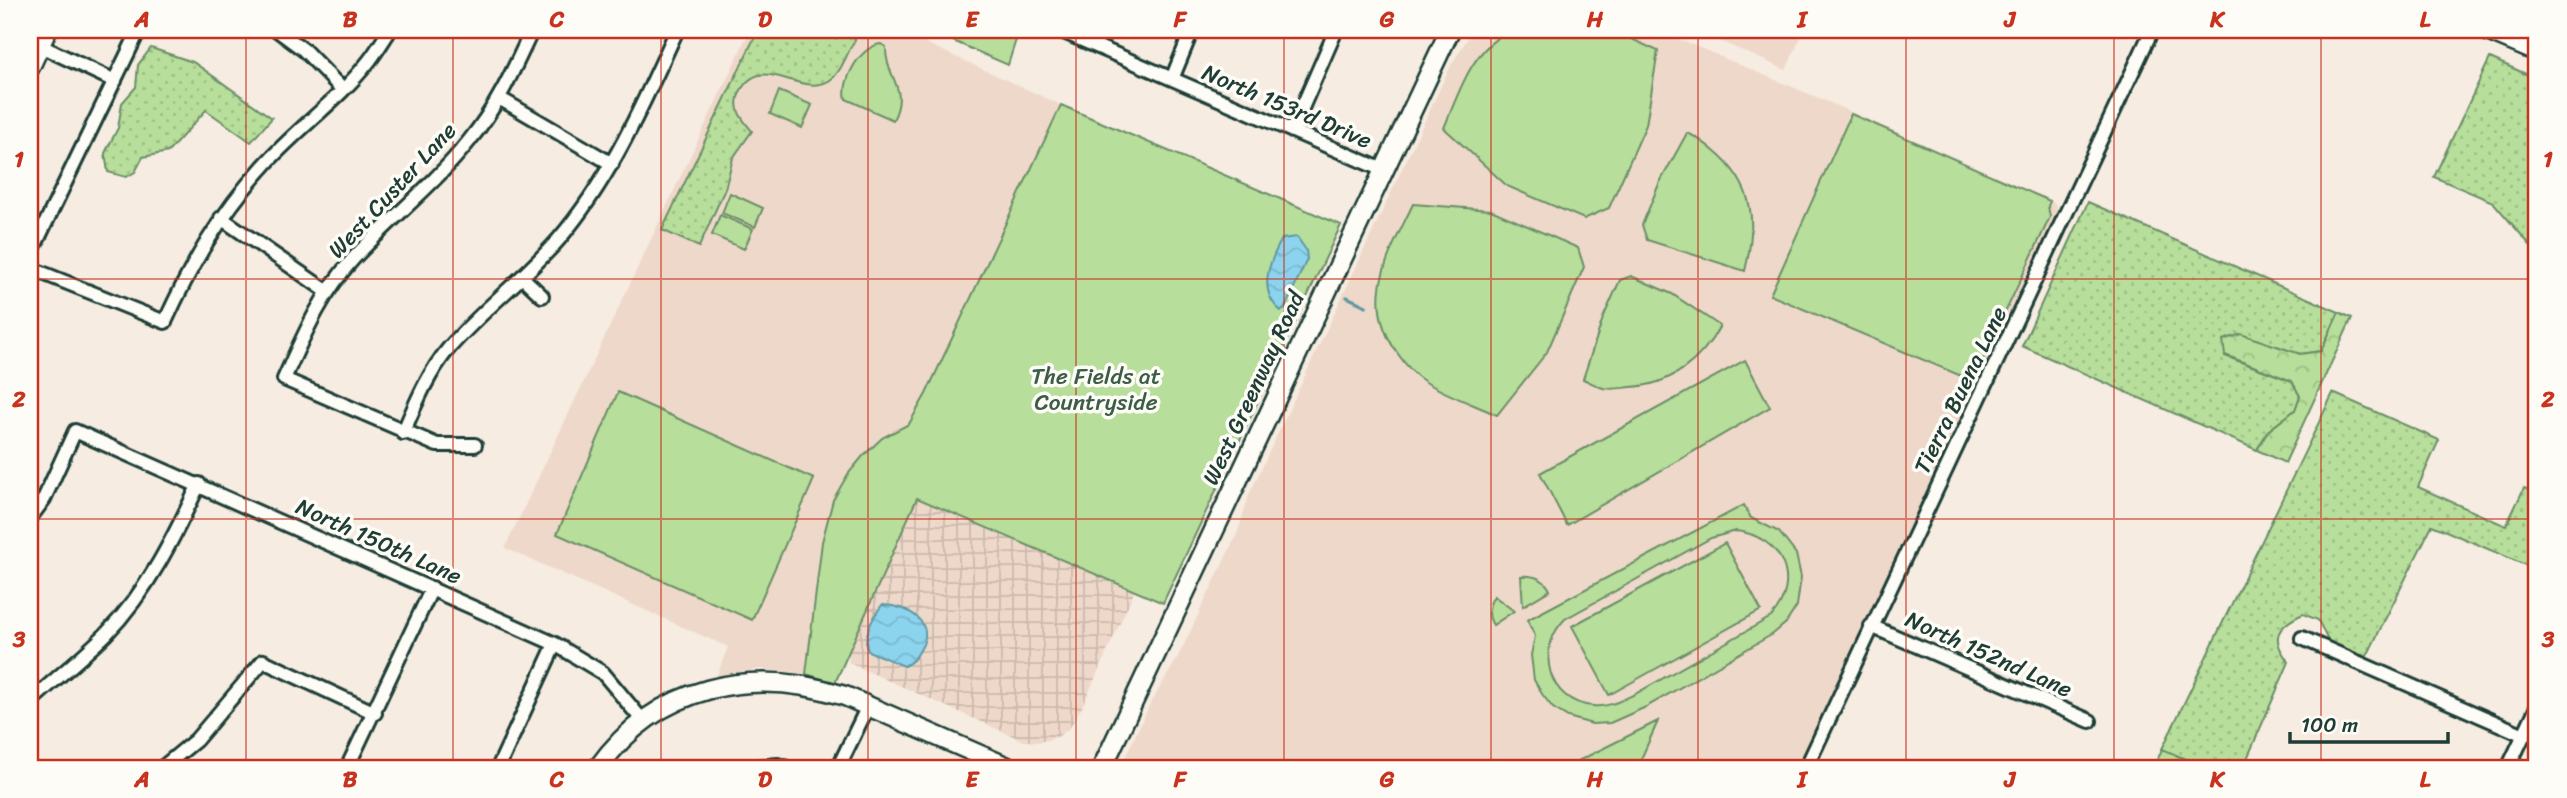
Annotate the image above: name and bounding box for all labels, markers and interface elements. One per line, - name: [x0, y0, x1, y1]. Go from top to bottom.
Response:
- text: A: [133, 0, 150, 40]
- text: B: [343, 0, 358, 40]
- text: C: [549, 0, 565, 40]
- text: D: [758, 0, 773, 40]
- text: E: [966, 0, 981, 40]
- text: F: [1173, 0, 1188, 40]
- text: G: [1379, 0, 1395, 40]
- text: H: [1586, 0, 1604, 40]
- text: I: [1796, 0, 1808, 40]
- text: J: [2003, 0, 2017, 40]
- text: K: [2209, 0, 2226, 40]
- text: L: [2420, 0, 2431, 40]
- street label: North 153rd Drive: [1195, 52, 1378, 161]
- street label: West Custer Lane: [318, 112, 467, 268]
- text: 1: [14, 139, 24, 180]
- text: 1: [2543, 139, 2553, 180]
- street label: West Greenway Road: [1191, 283, 1317, 492]
- street label: Tierra Buena Lane: [1902, 299, 2019, 481]
- park label: The Fields at Countryside: [1031, 356, 1161, 423]
- text: 2: [11, 379, 26, 420]
- text: 2: [2540, 379, 2555, 420]
- street label: North 150th Lane: [289, 486, 469, 596]
- street label: North 152nd Lane: [1899, 599, 2079, 710]
- text: 3: [12, 619, 26, 660]
- text: 3: [2541, 619, 2555, 660]
- scale bar: [2290, 700, 2448, 744]
- text: 100 m: [2301, 706, 2358, 744]
- text: A: [133, 759, 150, 798]
- text: B: [343, 759, 358, 798]
- text: C: [549, 759, 565, 798]
- text: D: [758, 759, 773, 798]
- text: E: [966, 759, 981, 798]
- text: F: [1173, 759, 1188, 798]
- text: G: [1379, 759, 1395, 798]
- text: H: [1586, 759, 1604, 798]
- text: I: [1796, 759, 1808, 798]
- text: J: [2003, 759, 2017, 798]
- text: K: [2209, 759, 2226, 798]
- text: L: [2420, 759, 2431, 798]

